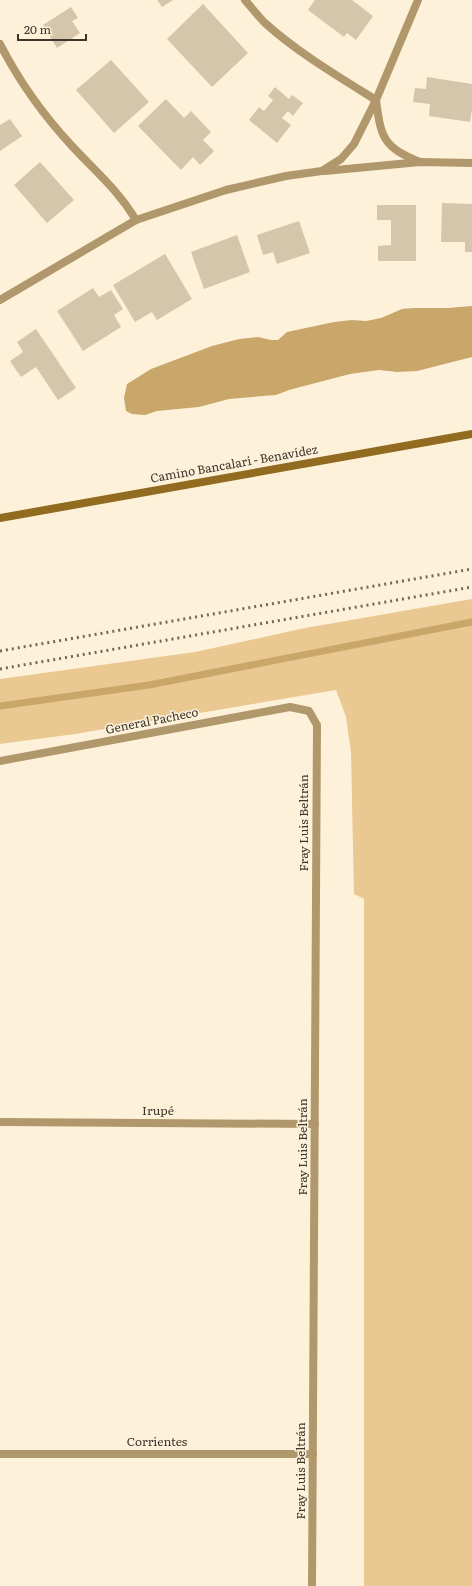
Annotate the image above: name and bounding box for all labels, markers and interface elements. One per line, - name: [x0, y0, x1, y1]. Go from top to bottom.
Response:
- scale bar: [18, 16, 86, 42]
- text: 20 m: [24, 20, 51, 38]
- street label: Camino Bancalari - Benavídez: [149, 439, 319, 487]
- street label: General Pacheco: [104, 702, 200, 738]
- street label: Fray Luis Beltrán: [294, 774, 312, 872]
- street label: Fray Luis Beltrán: [293, 1098, 311, 1196]
- street label: Irupé: [142, 1101, 174, 1119]
- street label: Fray Luis Beltrán: [291, 1422, 309, 1520]
- street label: Corrientes: [127, 1432, 188, 1450]

